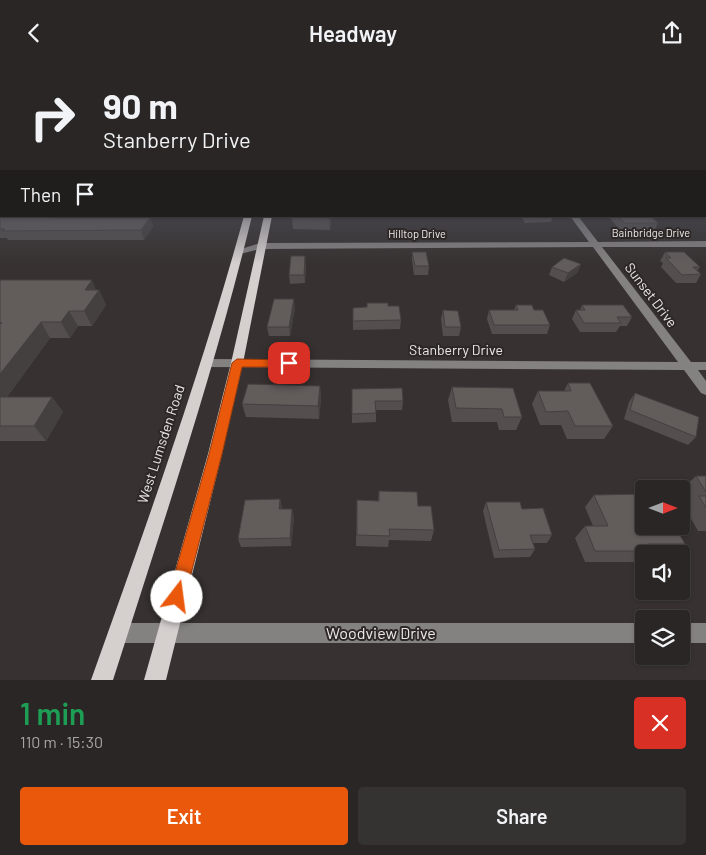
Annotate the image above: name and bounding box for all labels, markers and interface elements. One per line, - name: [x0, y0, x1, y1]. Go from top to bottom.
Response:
- icon: back: [20, 19, 48, 47]
- icon: share: [658, 19, 686, 47]
- text: Headway: [309, 20, 397, 46]
- text: 90 m: [103, 84, 178, 126]
- icon: right: [20, 85, 85, 150]
- text: Stanberry Drive: [103, 126, 251, 152]
- icon: arrive: [71, 180, 99, 208]
- text: Then: [20, 183, 61, 206]
- street label: Bainbridge Drive: [612, 226, 690, 239]
- street label: Hilltop Drive: [388, 227, 446, 240]
- street label: Sunset Drive: [622, 259, 681, 330]
- street label: Stanberry Drive: [409, 341, 503, 358]
- pin: [268, 342, 310, 384]
- icon: arrive: [275, 349, 303, 377]
- street label: West Lumsden Road: [133, 382, 188, 505]
- north arrow: [635, 480, 690, 535]
- map controls: [635, 480, 690, 665]
- button: sound: [635, 545, 690, 600]
- position arrow: [150, 570, 202, 622]
- button: layers: [635, 610, 690, 665]
- street label: Woodview Drive: [326, 623, 436, 642]
- text: 1 min: [20, 695, 85, 731]
- button: close: [634, 697, 686, 749]
- text: 110 m · 15:30: [20, 732, 103, 751]
- button: Exit: [20, 787, 348, 845]
- button: Share: [358, 787, 686, 845]

